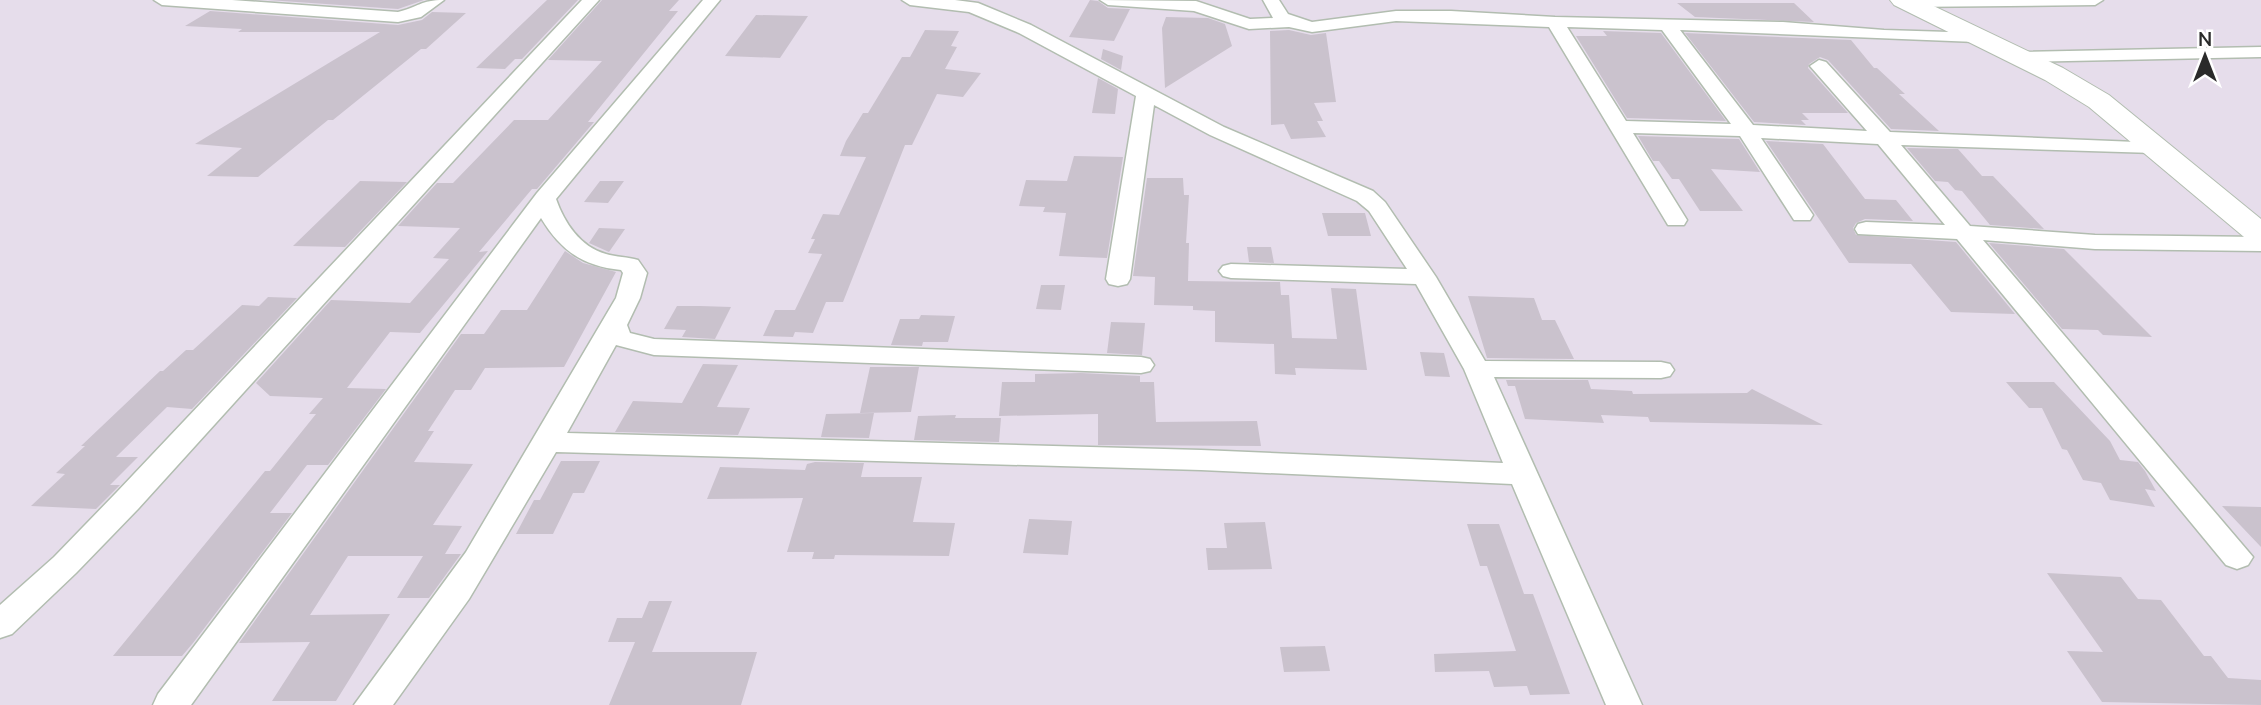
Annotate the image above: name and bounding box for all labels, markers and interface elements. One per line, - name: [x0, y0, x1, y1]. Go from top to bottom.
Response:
- north arrow: [2170, 21, 2240, 91]
- text: N: [2198, 27, 2212, 53]

